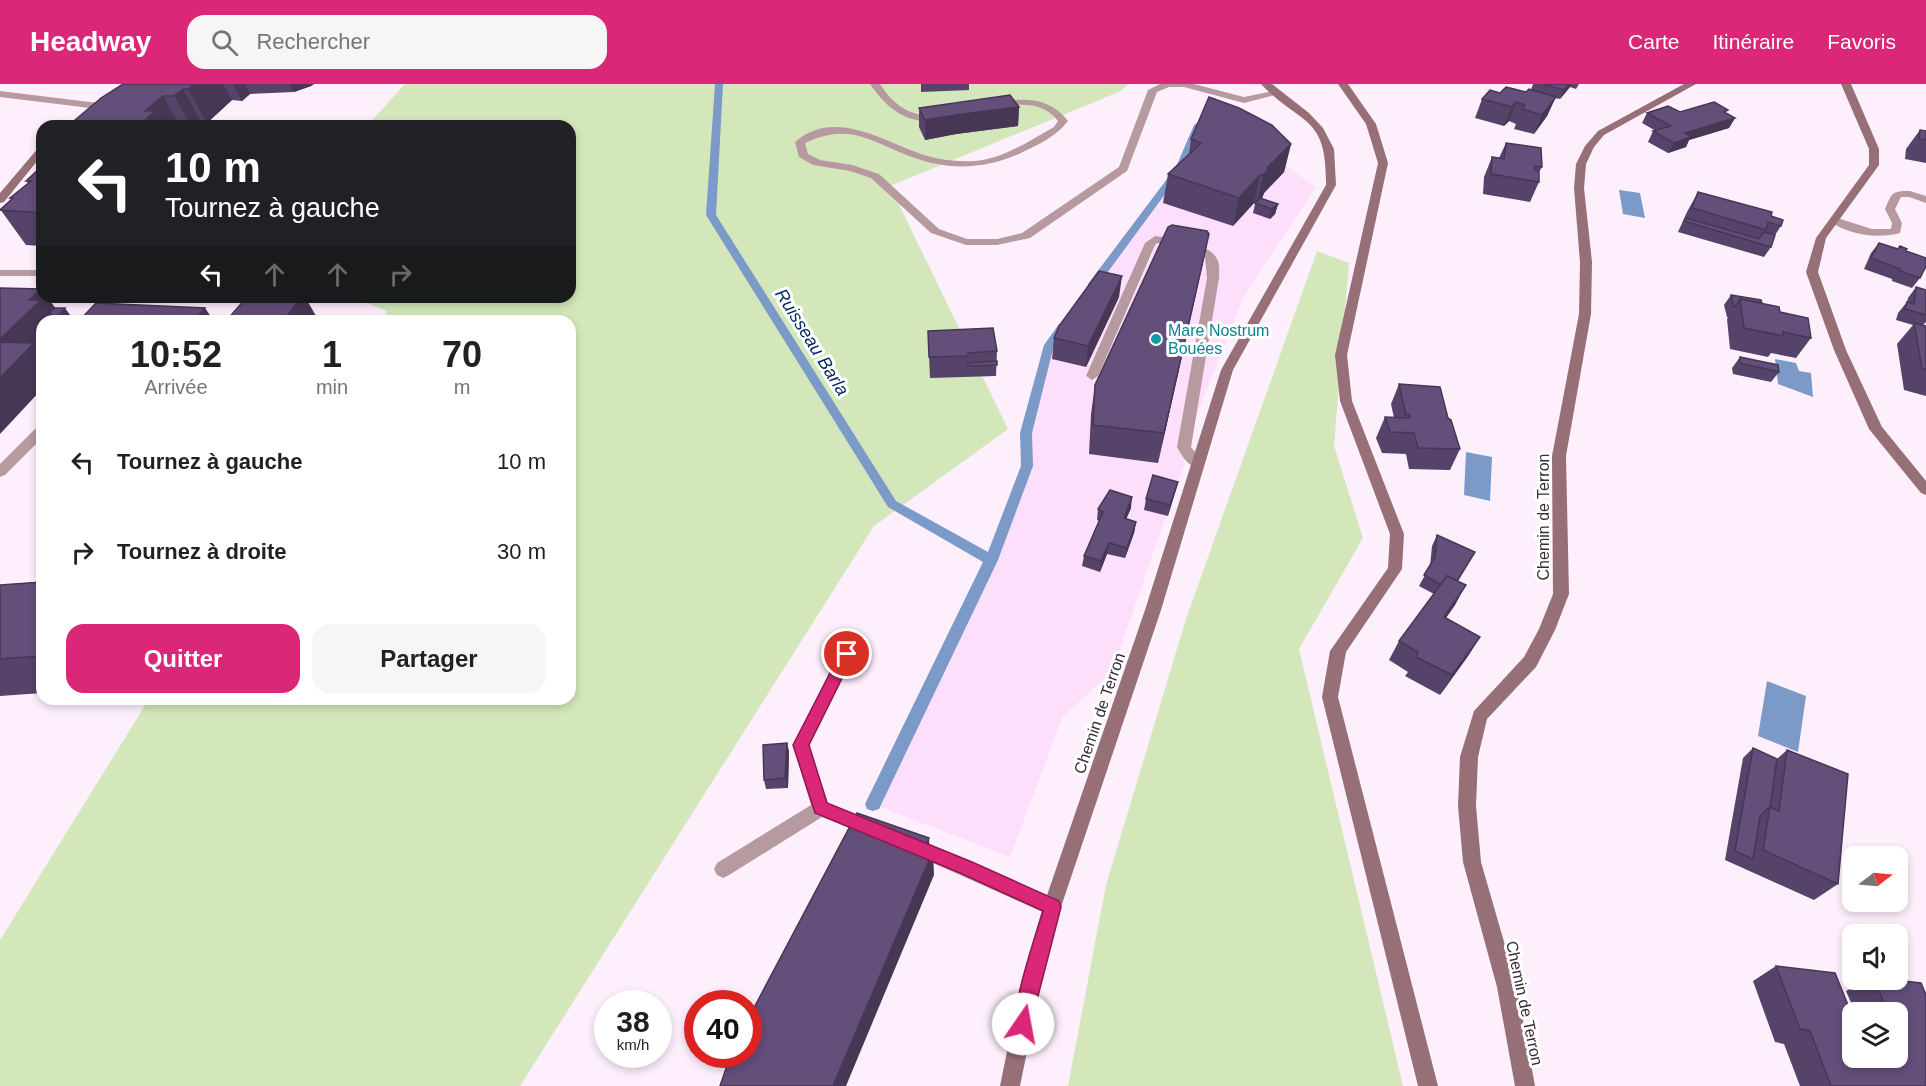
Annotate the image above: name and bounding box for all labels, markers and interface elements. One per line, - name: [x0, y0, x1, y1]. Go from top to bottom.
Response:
- search box: [187, 15, 607, 69]
- text: Headway: [30, 26, 151, 57]
- icon: search: [208, 26, 241, 59]
- text: Rechercher: [256, 29, 370, 54]
- text: Carte: [1628, 30, 1679, 53]
- text: Itinéraire: [1712, 30, 1794, 53]
- text: Favoris: [1827, 30, 1896, 53]
- icon: left: [66, 144, 144, 222]
- text: 10 m: [165, 144, 261, 191]
- text: Tournez à gauche: [165, 193, 380, 223]
- icon: left: [195, 258, 228, 291]
- icon: ahead: [258, 258, 291, 291]
- icon: ahead: [321, 258, 354, 291]
- icon: right: [384, 258, 417, 291]
- water label: Ruisseau Barla: [771, 285, 853, 399]
- place label: Mare Nostrum Bouées: [1168, 322, 1269, 357]
- marker: Mare Nostrum Bouées: [1149, 332, 1163, 346]
- text: 10:52: [130, 334, 222, 375]
- text: 1: [322, 334, 342, 375]
- text: 70: [442, 334, 482, 375]
- text: Arrivée: [144, 376, 208, 398]
- text: min: [316, 376, 348, 398]
- text: m: [454, 376, 470, 398]
- icon: left: [66, 446, 99, 479]
- text: Tournez à gauche: [117, 449, 302, 474]
- text: 10 m: [497, 449, 546, 474]
- street label: Chemin de Terron: [1535, 454, 1552, 580]
- icon: right: [66, 536, 99, 569]
- text: Tournez à droite: [117, 539, 287, 564]
- text: 30 m: [497, 539, 546, 564]
- button: Quitter: [66, 624, 300, 693]
- button: Partager: [312, 624, 546, 693]
- pin: [821, 628, 872, 679]
- icon: arrive: [830, 637, 863, 670]
- street label: Chemin de Terron: [1071, 650, 1128, 776]
- north arrow: [1842, 846, 1908, 912]
- map controls: [1842, 846, 1908, 1068]
- button: sound: [1842, 924, 1908, 990]
- street label: Chemin de Terron: [1503, 939, 1546, 1067]
- speed limit sign: 40: [684, 990, 762, 1068]
- position arrow: [991, 992, 1055, 1056]
- button: layers: [1842, 1002, 1908, 1068]
- text: 38: [616, 1005, 650, 1038]
- text: km/h: [617, 1036, 649, 1053]

